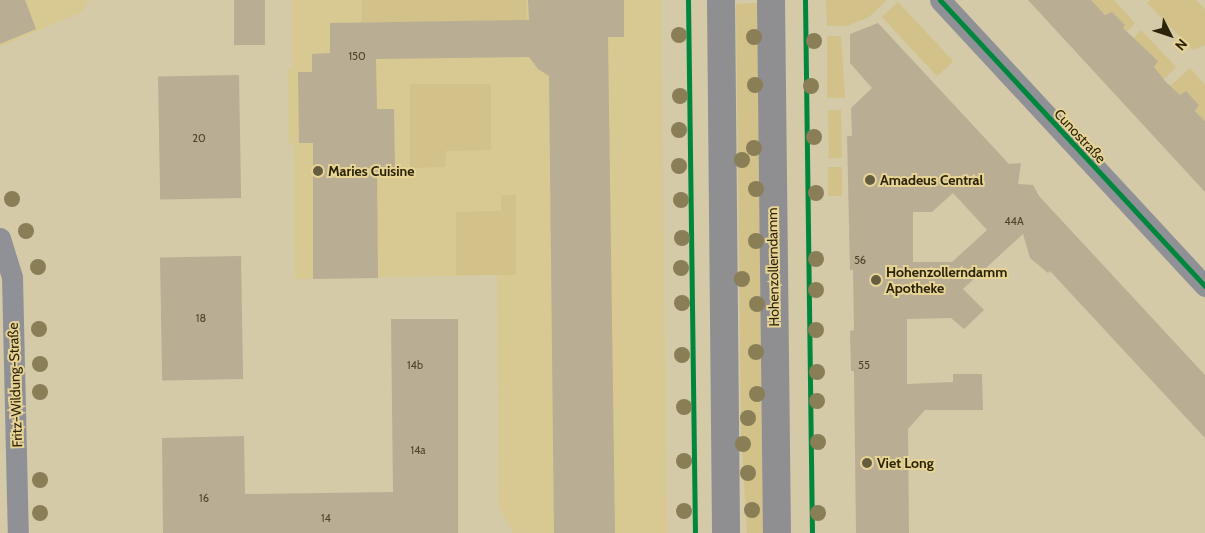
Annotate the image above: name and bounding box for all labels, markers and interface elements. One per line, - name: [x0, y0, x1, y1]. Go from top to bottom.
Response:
- north arrow: [1145, 10, 1195, 60]
- text: N: [1171, 35, 1191, 54]
- house number: 150: [348, 49, 366, 63]
- street label: Cunostraße: [1051, 105, 1109, 167]
- house number: 20: [192, 131, 206, 145]
- place label: Maries Cuisine: [328, 163, 414, 179]
- marker: Maries Cuisine: [312, 165, 324, 177]
- place label: Amadeus Central: [880, 172, 983, 188]
- marker: Amadeus Central: [864, 174, 876, 186]
- street label: Hohenzollerndamm: [764, 207, 782, 327]
- house number: 44A: [1004, 214, 1024, 228]
- house number: 56: [854, 253, 866, 267]
- place label: Hohenzollerndamm Apotheke: [886, 264, 1007, 296]
- marker: Hohenzollerndamm Apotheke: [870, 274, 882, 286]
- house number: 18: [196, 311, 206, 325]
- street label: Fritz-Wildung-Straße: [4, 322, 26, 448]
- house number: 14b: [407, 358, 423, 372]
- house number: 55: [858, 358, 870, 372]
- house number: 14a: [410, 443, 426, 457]
- place label: Viet Long: [877, 455, 934, 471]
- marker: Viet Long: [861, 457, 873, 469]
- house number: 16: [199, 491, 209, 505]
- house number: 14: [321, 511, 331, 525]

